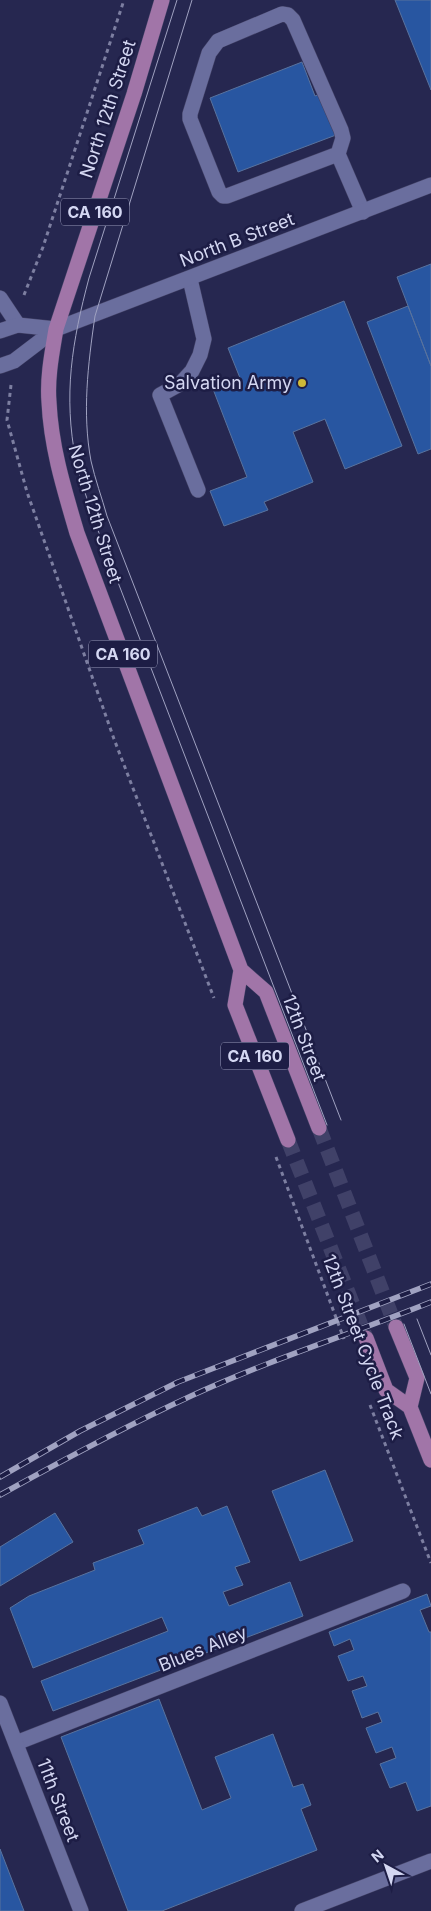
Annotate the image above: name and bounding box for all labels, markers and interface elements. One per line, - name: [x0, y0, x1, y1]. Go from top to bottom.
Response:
- street label: North 12th Street: [75, 37, 140, 180]
- road number: CA 160: [61, 198, 129, 226]
- street label: North B Street: [177, 208, 297, 271]
- place label: Salvation Army: [164, 372, 292, 393]
- marker: Salvation Army: [296, 377, 308, 389]
- street label: North 12th Street: [64, 442, 127, 586]
- road number: CA 160: [89, 641, 157, 668]
- street label: 12th Street: [278, 992, 331, 1084]
- road number: CA 160: [221, 1042, 289, 1070]
- street label: 12th Street Cycle Track: [318, 1251, 409, 1442]
- street label: Blues Alley: [156, 1621, 250, 1676]
- street label: 11th Street: [33, 1755, 84, 1844]
- north arrow: [361, 1841, 411, 1891]
- text: N: [368, 1846, 387, 1866]

